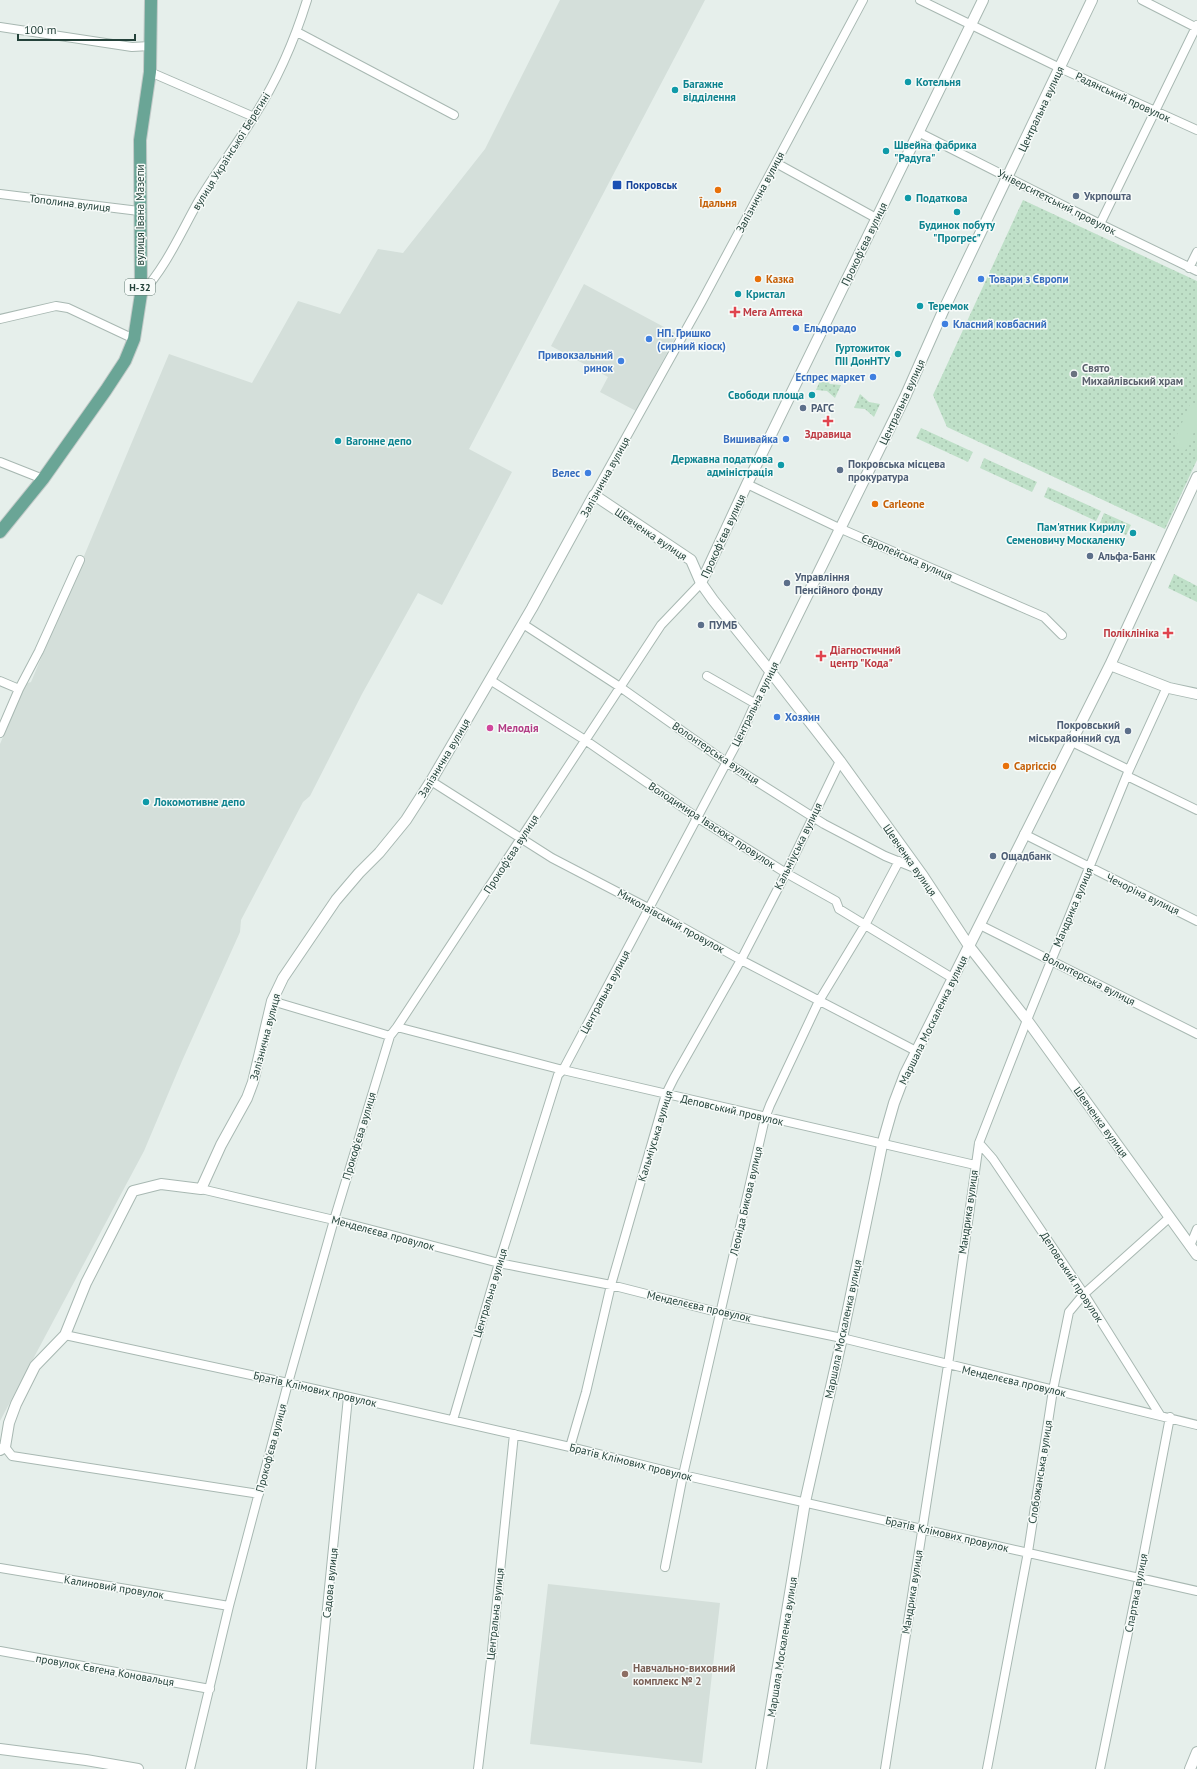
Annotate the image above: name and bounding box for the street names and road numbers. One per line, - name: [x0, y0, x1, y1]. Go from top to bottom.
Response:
- street label: Центральна вулиця: [1015, 64, 1067, 154]
- street label: Радянський провулок: [1073, 69, 1174, 126]
- street label: вулиця Української Берегині: [189, 89, 273, 212]
- street label: Залізнична вулиця: [733, 149, 787, 235]
- street label: вулиця Івана Мазепи: [133, 164, 147, 266]
- street label: Університетський провулок: [995, 166, 1119, 238]
- street label: Тополина вулиця: [29, 191, 111, 215]
- street label: Прокоф'єва вулиця: [838, 200, 890, 288]
- road number: Н-32: [125, 279, 155, 295]
- street label: Центральна вулиця: [876, 357, 928, 447]
- street label: Залізнична вулиця: [577, 434, 633, 520]
- street label: Прокоф'єва вулиця: [697, 492, 749, 580]
- street label: Шевченка вулиця: [612, 505, 690, 563]
- street label: Європейська вулиця: [859, 531, 955, 583]
- street label: Центральна вулиця: [728, 659, 782, 749]
- street label: Залізнична вулиця: [415, 716, 473, 800]
- street label: Волонтерська вулиця: [670, 719, 762, 787]
- street label: Володимира Івасюка провулок: [646, 779, 779, 872]
- street label: Кальміуська вулиця: [771, 800, 825, 892]
- street label: Прокоф'єва вулиця: [480, 812, 542, 896]
- street label: Шевченка вулиця: [880, 821, 940, 899]
- street label: Мандрика вулиця: [1050, 865, 1096, 949]
- street label: Чечоріна вулиця: [1104, 870, 1182, 918]
- street label: Миколаївський провулок: [615, 886, 728, 957]
- street label: Центральна вулиця: [577, 948, 633, 1036]
- street label: Волонтерська вулиця: [1040, 950, 1138, 1008]
- street label: Маршала Москаленка вулиця: [896, 953, 970, 1087]
- street label: Залізнична вулиця: [247, 992, 283, 1082]
- street label: Шевченка вулиця: [1070, 1084, 1132, 1160]
- street label: Кальміуська вулиця: [634, 1089, 676, 1183]
- street label: Прокоф'єва вулиця: [339, 1090, 379, 1182]
- street label: Деповський провулок: [679, 1091, 786, 1129]
- street label: Леоніда Бикова вулиця: [726, 1145, 765, 1258]
- street label: Мандрика вулиця: [955, 1169, 981, 1255]
- street label: Менделєєва провулок: [330, 1212, 437, 1254]
- street label: Деповський провулок: [1038, 1229, 1107, 1326]
- street label: Центральна вулиця: [470, 1247, 510, 1339]
- street label: Маршала Москаленка вулиця: [821, 1258, 865, 1400]
- street label: Менделєєва провулок: [646, 1287, 753, 1325]
- street label: Менделєєва провулок: [961, 1362, 1068, 1400]
- street label: Братів Клімових провулок: [252, 1368, 379, 1410]
- street label: Прокоф'єва вулиця: [252, 1402, 290, 1494]
- street label: Слобожанська вулиця: [1025, 1419, 1055, 1525]
- street label: Братів Клімових провулок: [568, 1440, 695, 1484]
- street label: Братів Клімових провулок: [884, 1513, 1011, 1555]
- street label: Садова вулиця: [319, 1547, 341, 1619]
- street label: Мандрика вулиця: [898, 1549, 926, 1635]
- street label: Спартака вулиця: [1121, 1552, 1151, 1634]
- street label: Центральна вулиця: [483, 1567, 507, 1661]
- street label: Калиновий провулок: [63, 1572, 166, 1602]
- street label: Маршала Москаленка вулиця: [764, 1576, 800, 1718]
- street label: провулок Євгена Коновальця: [35, 1651, 175, 1689]

